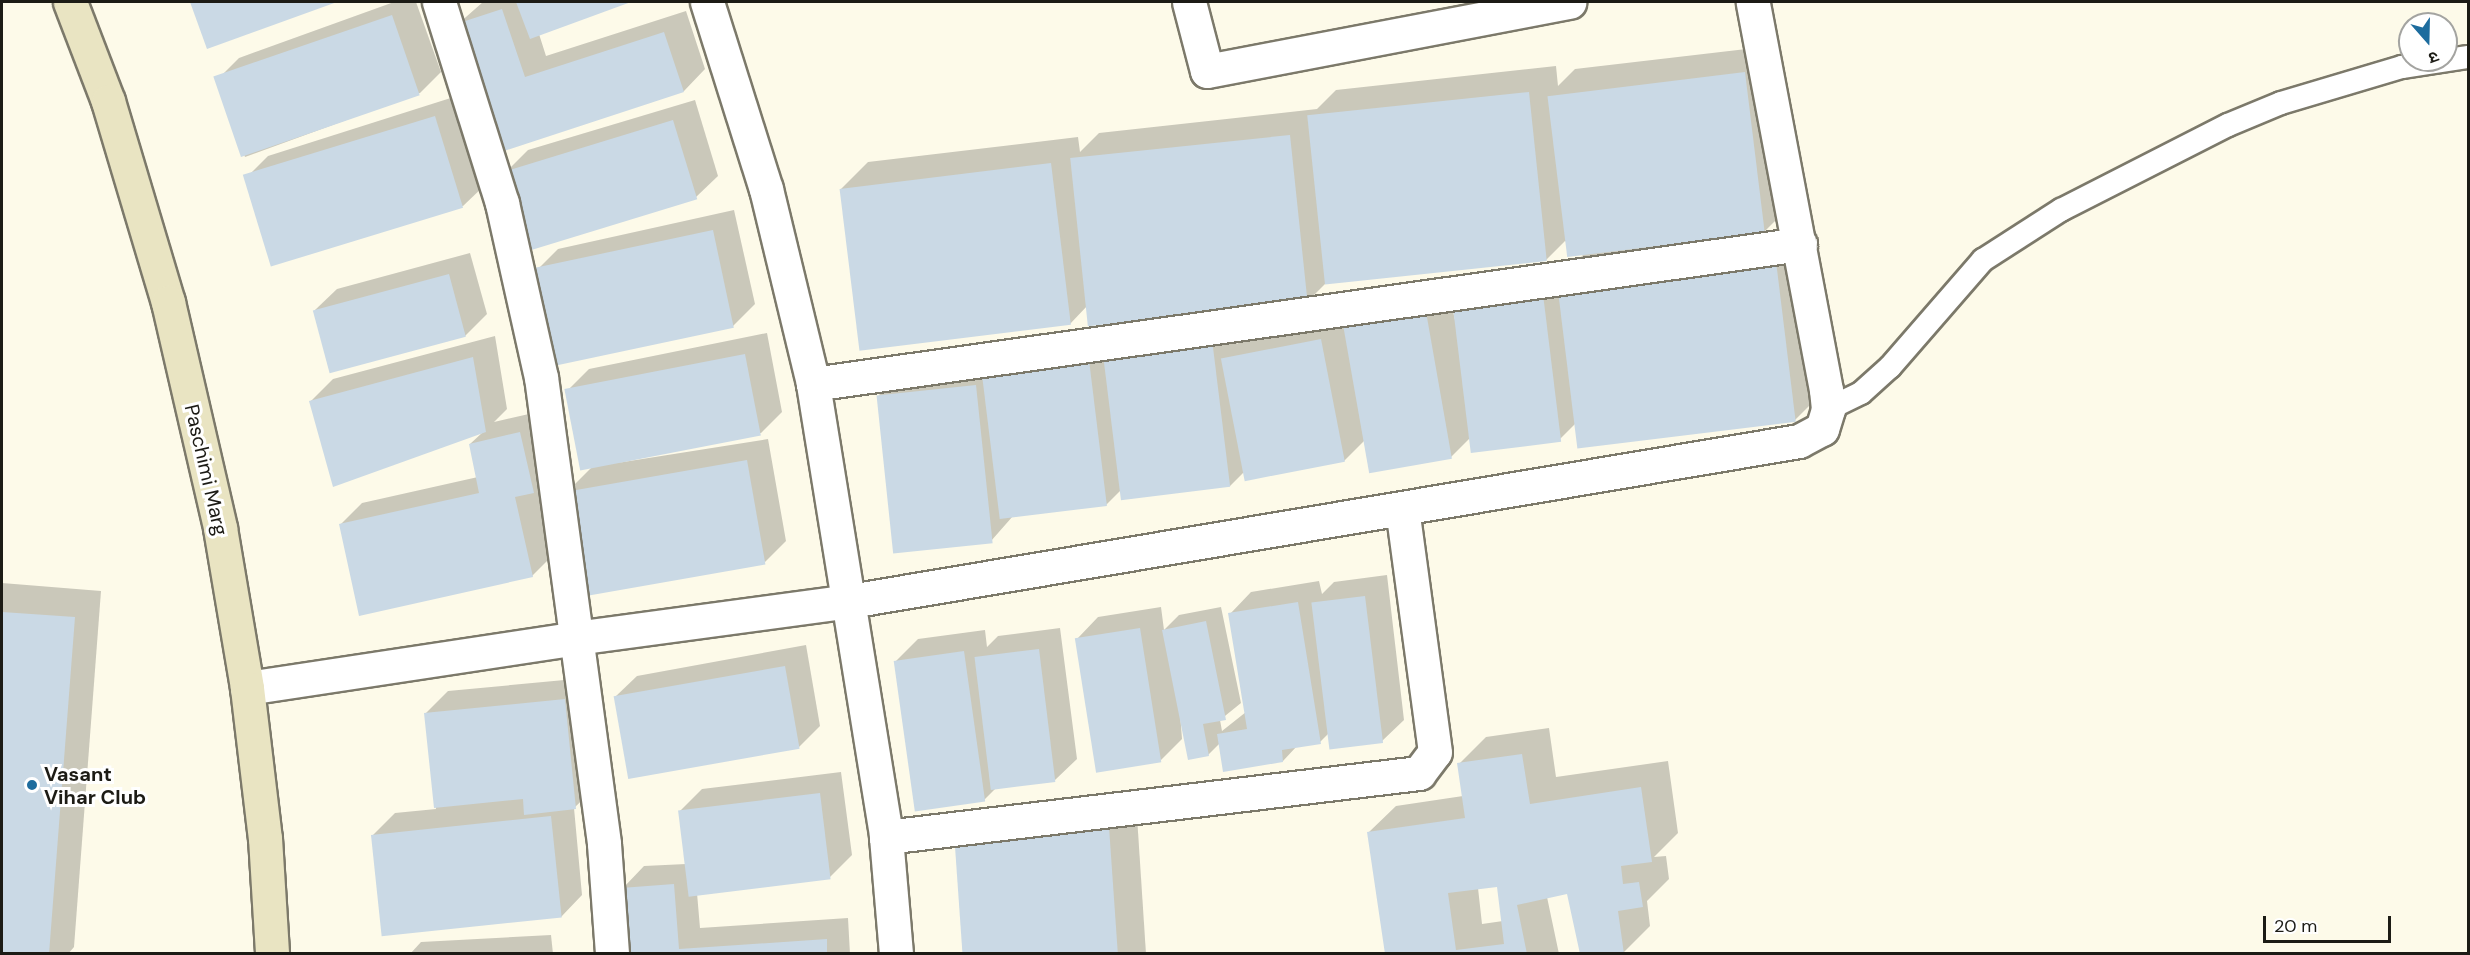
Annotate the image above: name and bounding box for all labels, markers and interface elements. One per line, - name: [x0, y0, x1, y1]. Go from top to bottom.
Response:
- north arrow: [2398, 12, 2458, 72]
- text: उ: [2426, 46, 2442, 69]
- street label: Paschimi Marg: [179, 402, 233, 538]
- place label: Vasant Vihar Club: [44, 762, 146, 809]
- marker: Vasant Vihar Club: [25, 778, 39, 792]
- scale bar: [2266, 904, 2394, 942]
- text: 20 m: [2274, 914, 2317, 938]

